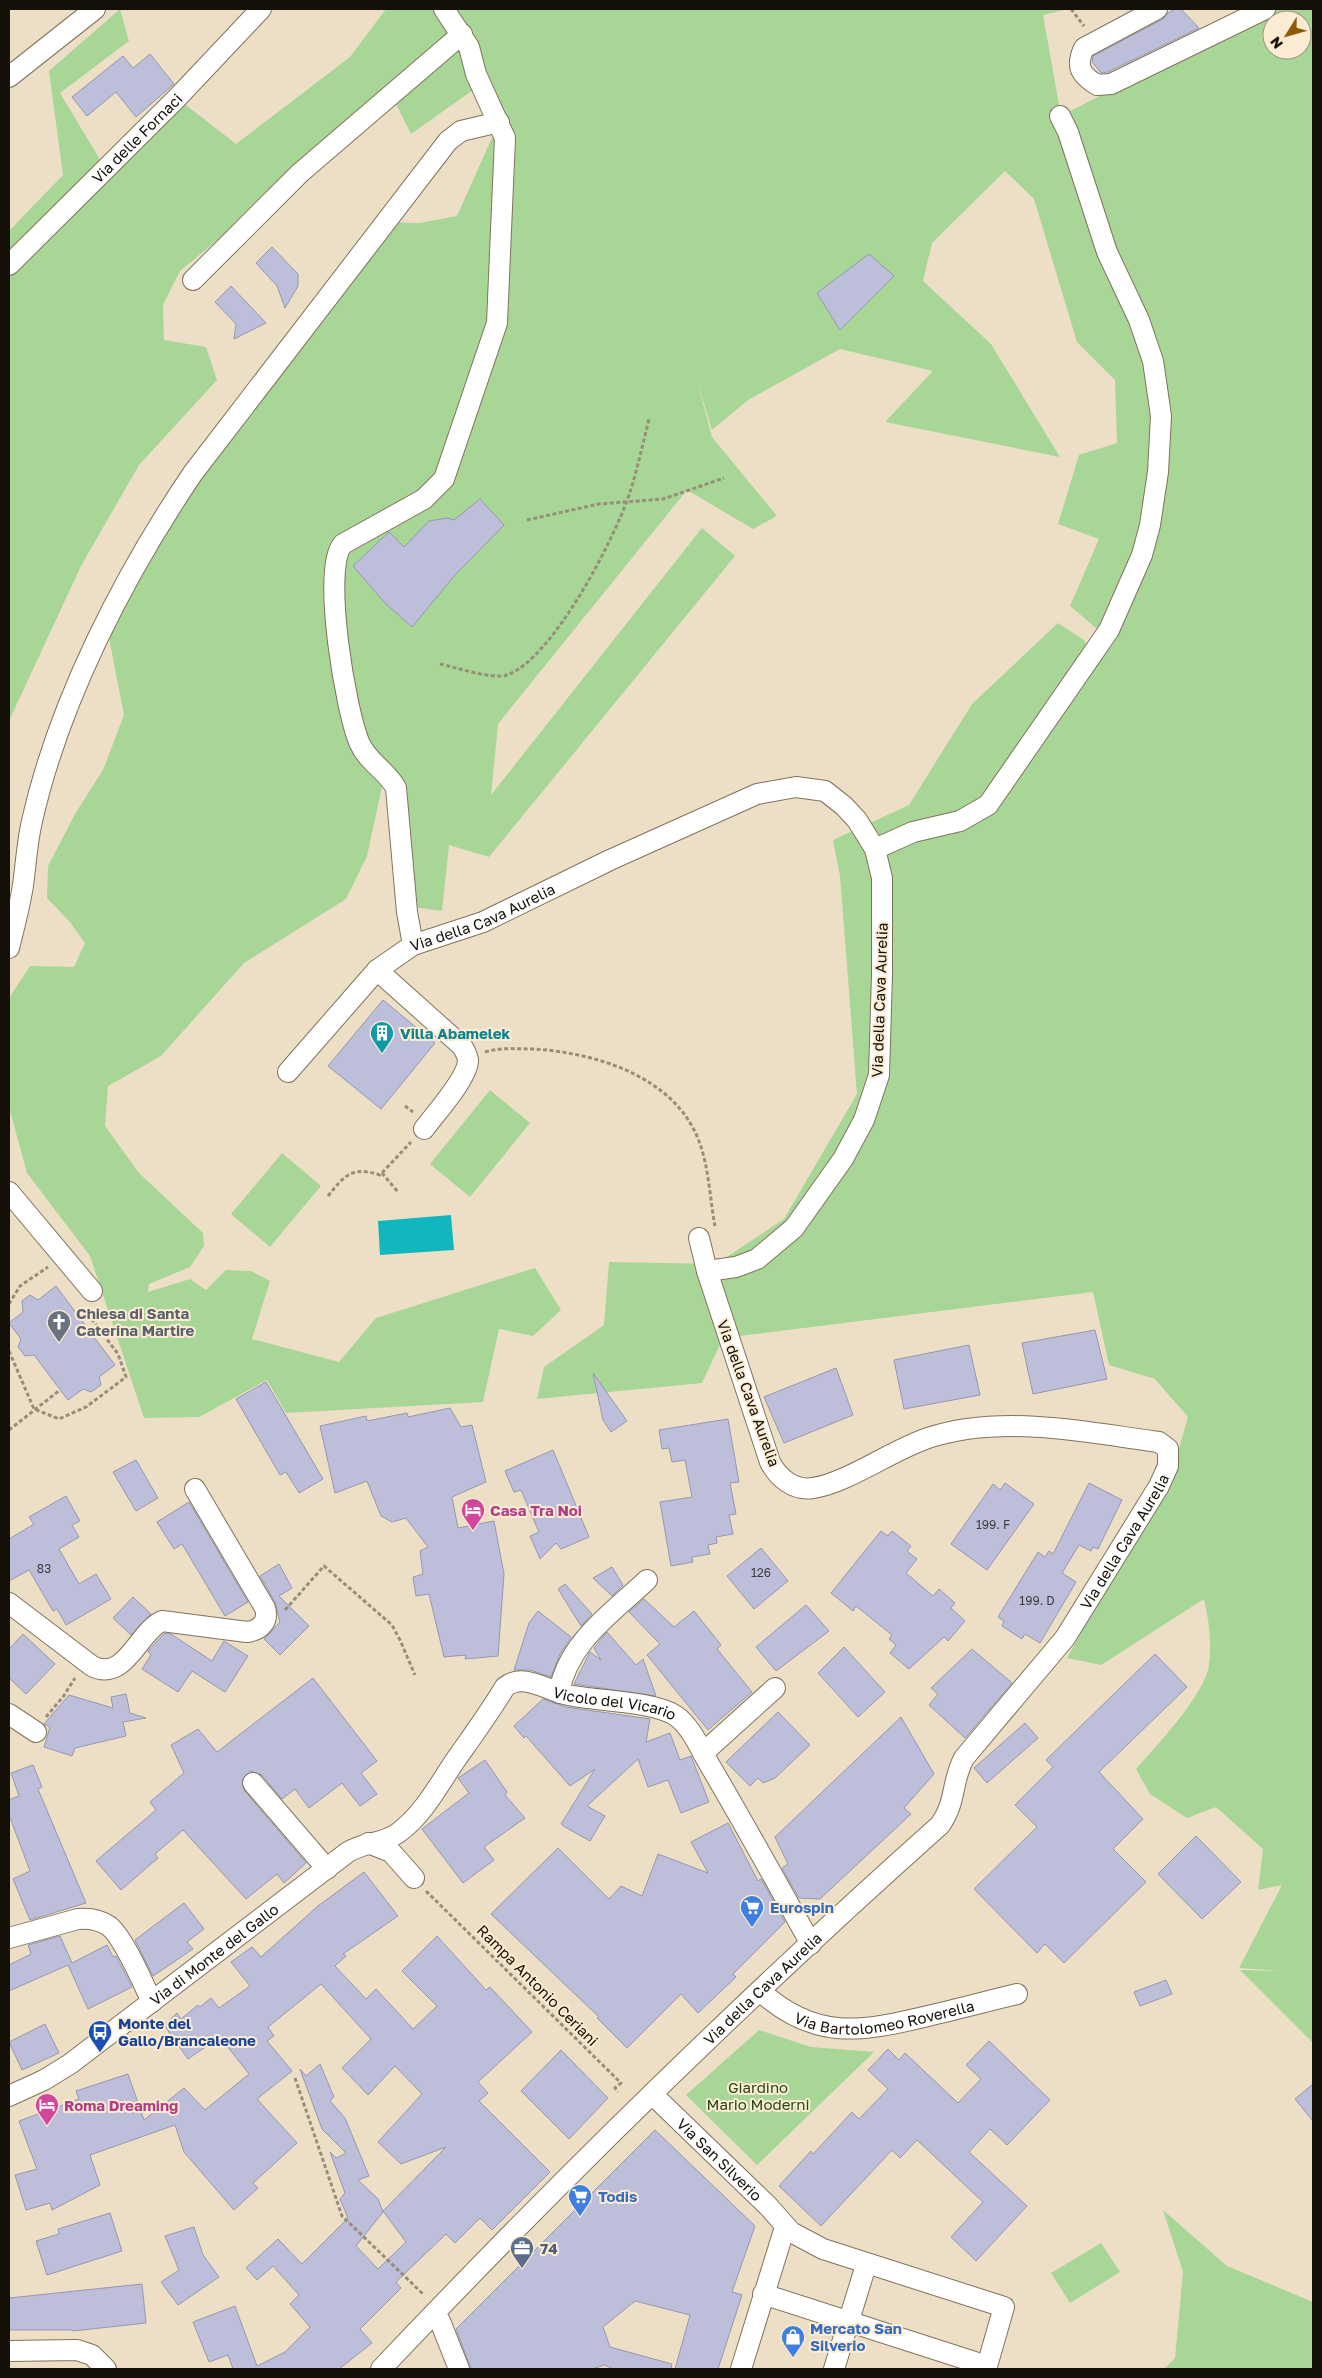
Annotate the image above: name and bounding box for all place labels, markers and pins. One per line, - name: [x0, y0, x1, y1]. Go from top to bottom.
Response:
- building icon: Villa Abamelek: [369, 1020, 395, 1054]
- place label: Villa Abamelek: [400, 1024, 511, 1042]
- place label: Chiesa di Santa Caterina Martire: [76, 1304, 195, 1339]
- church icon: Chiesa di Santa Caterina Martire: [46, 1309, 72, 1343]
- hotel icon: Casa Tra Noi: [460, 1497, 486, 1531]
- place label: Casa Tra Noi: [490, 1501, 582, 1519]
- supermarket icon: Eurospin: [739, 1894, 765, 1928]
- place label: Eurospin: [770, 1898, 834, 1916]
- place label: Monte del Gallo/Brancaleone: [118, 2014, 256, 2049]
- bus stop icon: Monte del Gallo/Brancaleone: [87, 2019, 113, 2053]
- hotel icon: Roma Dreaming: [34, 2092, 60, 2126]
- place label: Roma Dreaming: [64, 2096, 178, 2114]
- supermarket icon: Todis: [567, 2183, 593, 2217]
- place label: Todis: [598, 2187, 637, 2205]
- office icon: 74: [509, 2235, 535, 2269]
- place label: 74: [540, 2239, 558, 2257]
- place label: Mercato San Silverio: [810, 2319, 902, 2354]
- shop icon: Mercato San Silverio: [780, 2324, 806, 2358]

